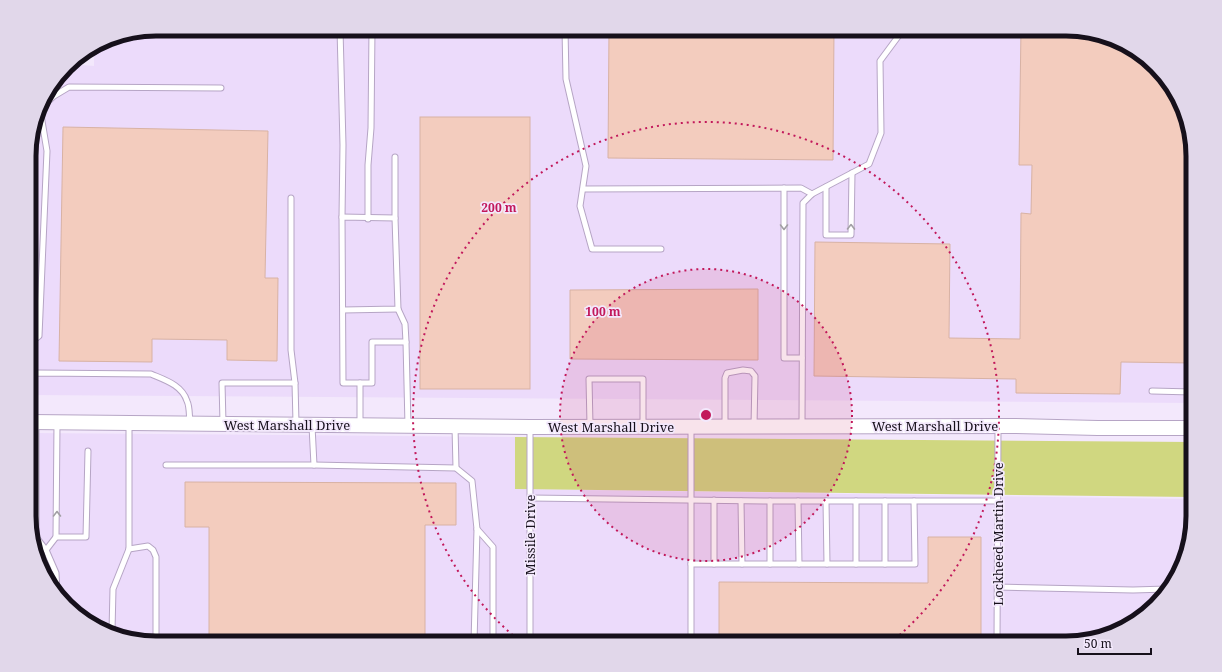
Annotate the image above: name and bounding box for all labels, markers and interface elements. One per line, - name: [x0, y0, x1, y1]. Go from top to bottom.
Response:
- text: 200 m: [481, 199, 517, 216]
- one-way arrow: [780, 224, 788, 230]
- one-way arrow: [847, 224, 855, 230]
- text: 100 m: [585, 303, 621, 320]
- centre of rings: [699, 408, 713, 422]
- street label: West Marshall Drive: [224, 416, 350, 434]
- street label: West Marshall Drive: [872, 417, 998, 435]
- street label: West Marshall Drive: [548, 418, 674, 436]
- street label: Lockheed Martin Drive: [989, 462, 1007, 606]
- street label: Missile Drive: [521, 495, 539, 575]
- one-way arrow: [53, 511, 61, 517]
- scale bar: [1078, 630, 1151, 656]
- text: 50 m: [1084, 635, 1112, 652]

